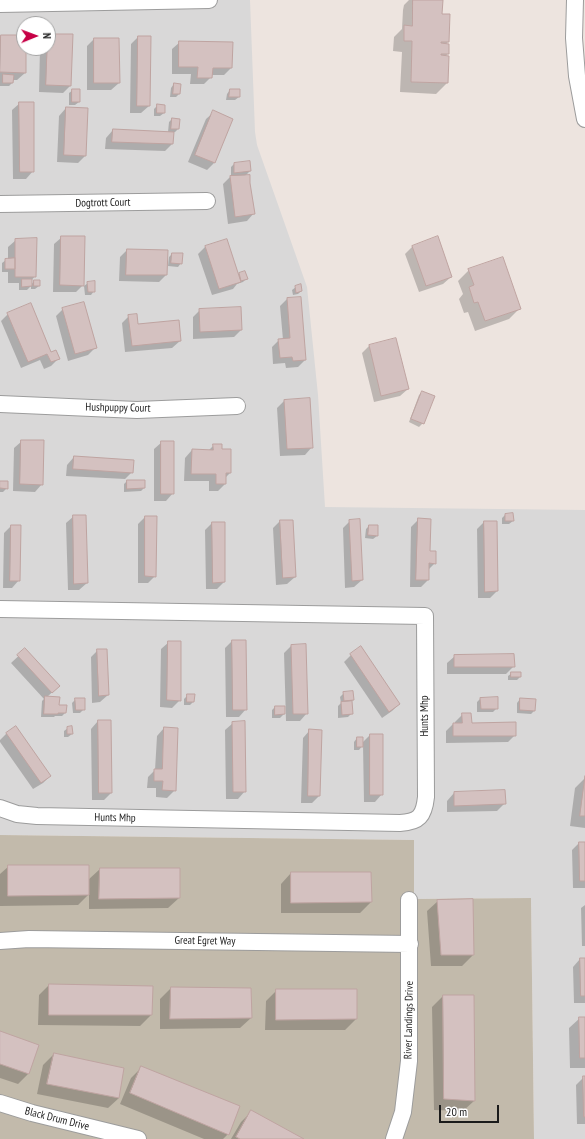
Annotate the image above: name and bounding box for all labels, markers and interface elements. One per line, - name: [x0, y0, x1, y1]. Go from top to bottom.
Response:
- north arrow: [16, 16, 56, 56]
- text: N: [40, 33, 54, 39]
- street label: Dogtrott Court: [75, 196, 131, 210]
- street label: Hushpuppy Court: [85, 401, 151, 415]
- street label: Hunts Mhp: [418, 695, 432, 737]
- street label: Hunts Mhp: [94, 811, 136, 825]
- street label: Great Egret Way: [175, 934, 235, 948]
- street label: River Landings Drive: [402, 981, 416, 1059]
- scale bar: [441, 1097, 501, 1123]
- text: 20 m: [446, 1104, 467, 1119]
- street label: Black Drum Drive: [24, 1105, 90, 1133]

